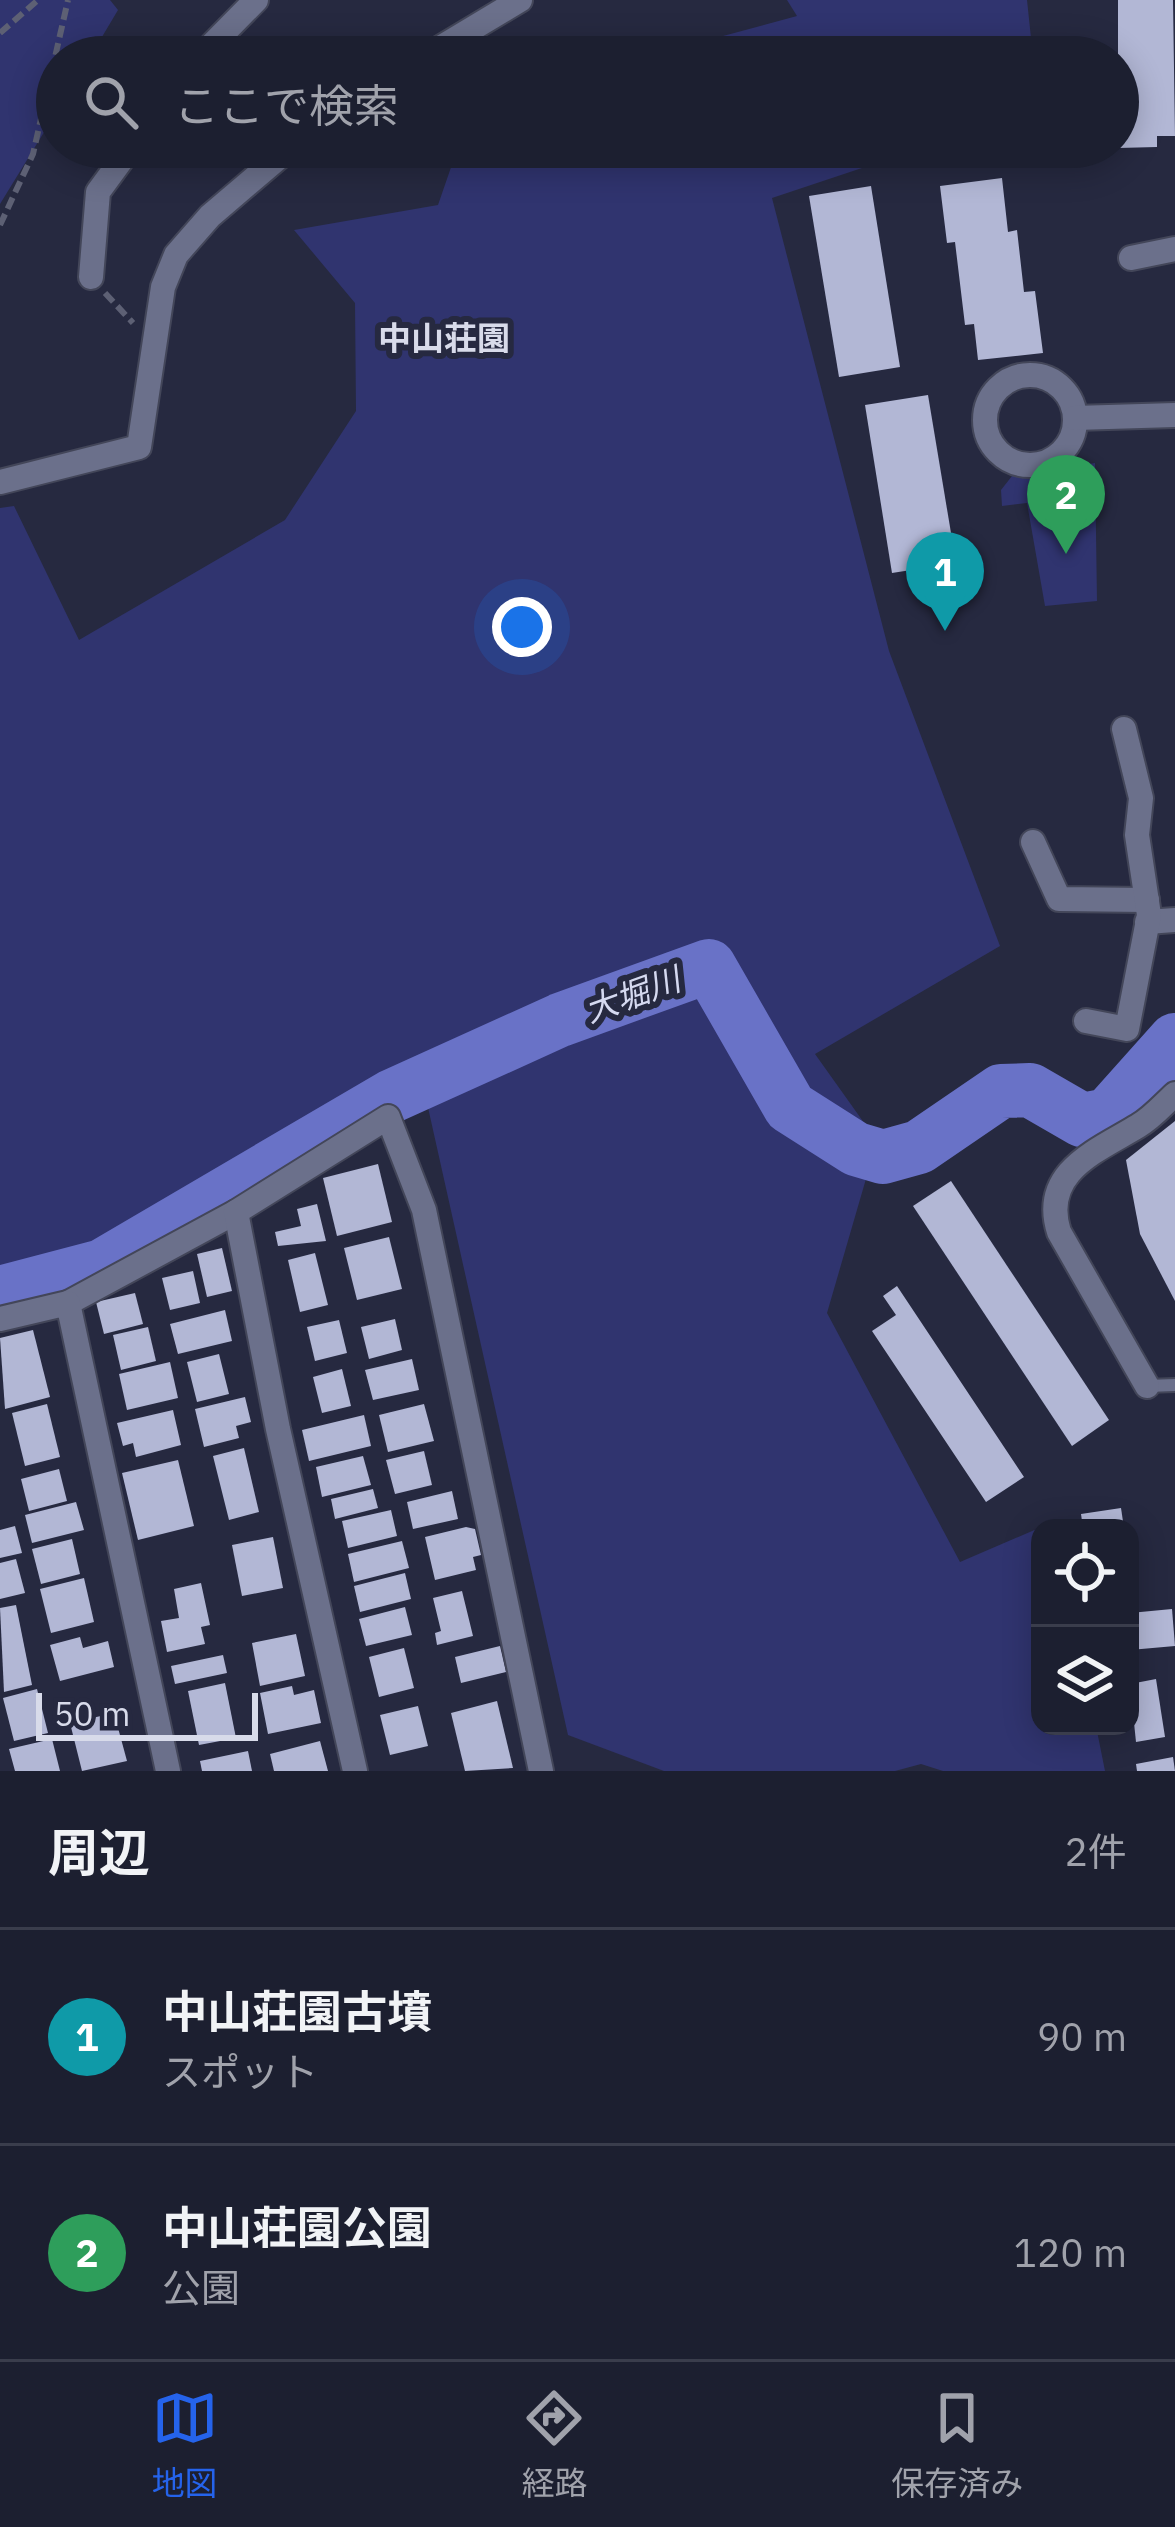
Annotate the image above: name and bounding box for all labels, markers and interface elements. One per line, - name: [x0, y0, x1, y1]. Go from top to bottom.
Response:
- search box: [36, 36, 1139, 168]
- icon: search: [78, 69, 144, 135]
- text: ここで検索: [174, 76, 399, 134]
- district label: 中山荘園: [378, 316, 510, 359]
- pin: 2: [1027, 455, 1105, 554]
- pin: 1: [906, 532, 984, 631]
- your location: [492, 597, 552, 657]
- water label: 大堀川: [578, 956, 689, 1031]
- map controls: [1031, 1519, 1139, 1735]
- button: locate: [1031, 1519, 1139, 1627]
- button: layers: [1031, 1627, 1139, 1735]
- scale bar: [36, 1687, 258, 1740]
- text: 50 m: [54, 1692, 130, 1735]
- text: 周辺: [48, 1819, 150, 1885]
- text: 2件: [1065, 1826, 1127, 1877]
- text: 中山荘園古墳: [162, 1982, 432, 2040]
- text: 1: [75, 2011, 99, 2062]
- text: 90 m: [1037, 2011, 1127, 2062]
- text: スポット: [162, 2046, 318, 2097]
- text: 中山荘園公園: [162, 2198, 432, 2256]
- text: 2: [75, 2227, 99, 2278]
- text: 120 m: [1014, 2227, 1127, 2278]
- text: 公園: [162, 2262, 240, 2313]
- tab: 地図: [152, 2385, 218, 2505]
- tab: 経路: [521, 2385, 587, 2505]
- tab: 保存済み: [891, 2385, 1023, 2505]

